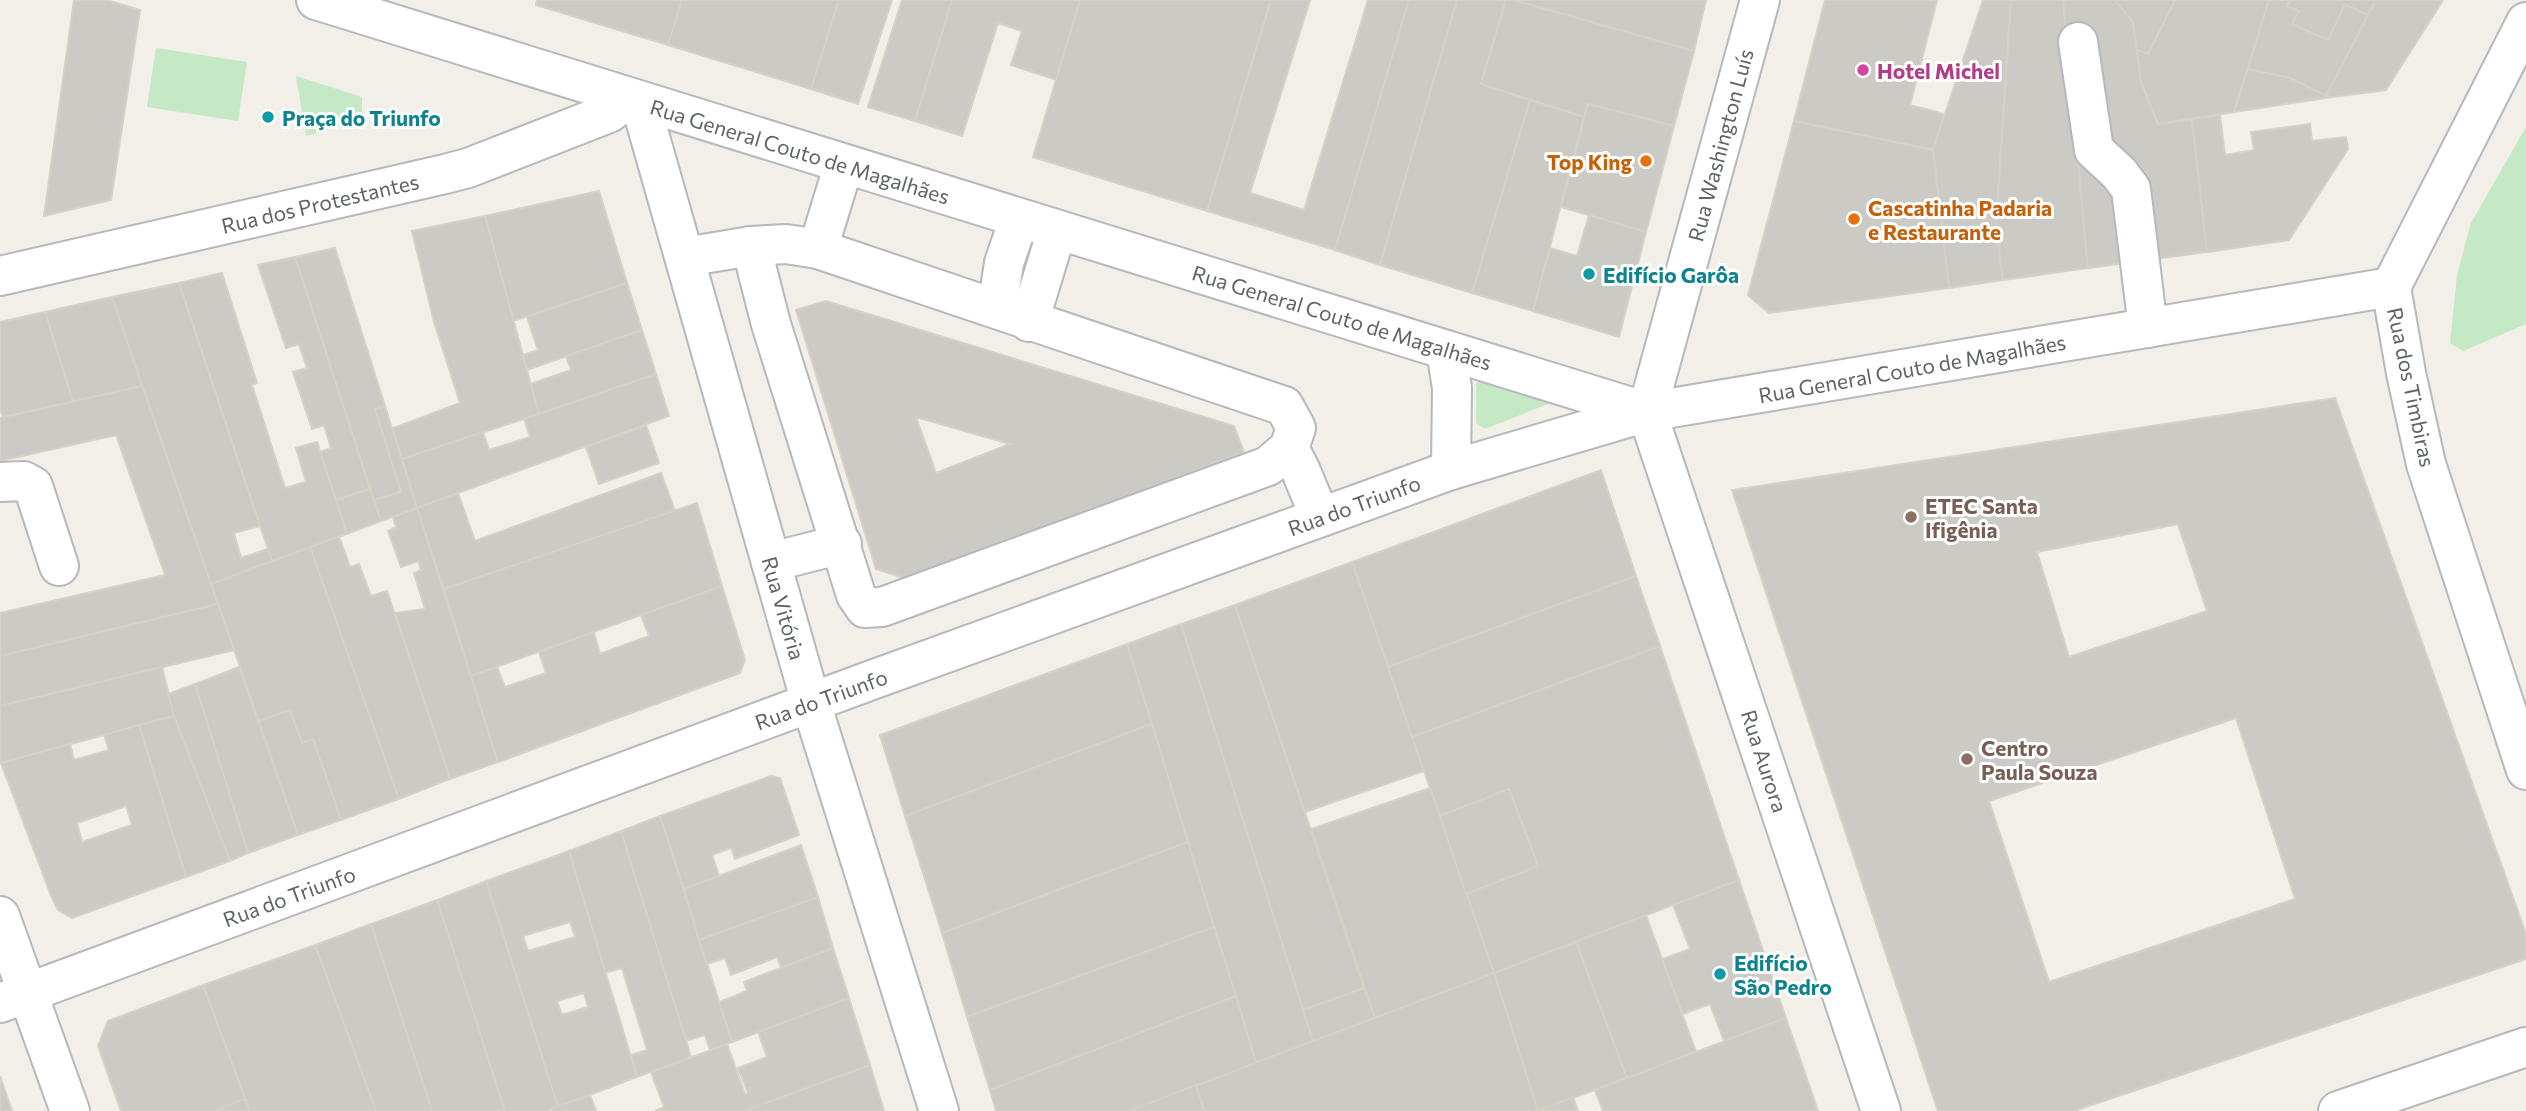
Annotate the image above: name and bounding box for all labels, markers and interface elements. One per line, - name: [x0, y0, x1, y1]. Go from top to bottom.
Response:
- street label: Rua Washington Luís: [1682, 46, 1758, 244]
- place label: Hotel Michel: [1877, 58, 2000, 83]
- marker: Hotel Michel: [1855, 62, 1871, 78]
- street label: Rua General Couto de Magalhães: [647, 93, 953, 209]
- place label: Praça do Triunfo: [282, 105, 441, 130]
- marker: Praça do Triunfo: [260, 109, 276, 125]
- place label: Top King: [1547, 149, 1632, 174]
- marker: Top King: [1638, 153, 1654, 169]
- street label: Rua dos Protestantes: [219, 168, 421, 238]
- place label: Cascatinha Padaria e Restaurante: [1868, 195, 2052, 244]
- marker: Cascatinha Padaria e Restaurante: [1846, 211, 1862, 227]
- street label: Rua General Couto de Magalhães: [1189, 259, 1495, 375]
- place label: Edifício Garôa: [1603, 262, 1739, 287]
- marker: Edifício Garôa: [1581, 266, 1597, 282]
- street label: Rua dos Timbiras: [2383, 305, 2441, 469]
- street label: Rua General Couto de Magalhães: [1756, 329, 2068, 407]
- street label: Rua do Triunfo: [1284, 469, 1424, 541]
- place label: ETEC Santa Ifigênia: [1925, 493, 2038, 542]
- marker: ETEC Santa Ifigênia: [1903, 509, 1919, 525]
- street label: Rua Vitória: [757, 553, 811, 663]
- street label: Rua do Triunfo: [751, 663, 891, 735]
- street label: Rua Aurora: [1737, 707, 1793, 815]
- place label: Centro Paula Souza: [1981, 735, 2098, 784]
- marker: Centro Paula Souza: [1959, 751, 1975, 767]
- street label: Rua do Triunfo: [219, 860, 359, 932]
- place label: Edifício São Pedro: [1734, 950, 1832, 999]
- marker: Edifício São Pedro: [1712, 966, 1728, 982]

